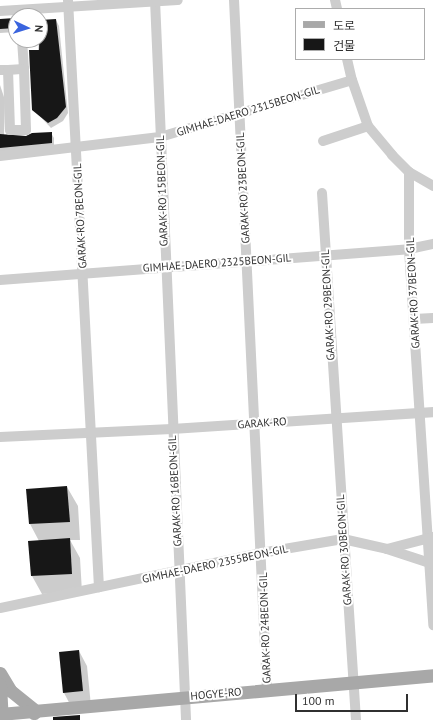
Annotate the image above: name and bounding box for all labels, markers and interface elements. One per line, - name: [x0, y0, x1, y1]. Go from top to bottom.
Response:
- north arrow: [8, 8, 48, 48]
- legend: [295, 8, 425, 60]
- text: 도로: [333, 18, 355, 33]
- text: N: [32, 25, 46, 33]
- text: 건물: [333, 38, 355, 53]
- street label: GIMHAE-DAERO 2315BEON-GIL: [175, 83, 321, 139]
- street label: GARAK-RO 23BEON-GIL: [234, 132, 252, 244]
- street label: GARAK-RO 15BEON-GIL: [153, 135, 171, 247]
- street label: GARAK-RO 7BEON-GIL: [71, 163, 89, 269]
- street label: GARAK-RO 37BEON-GIL: [404, 237, 422, 349]
- street label: GARAK-RO 29BEON-GIL: [319, 249, 337, 361]
- street label: GIMHAE-DAERO 2325BEON-GIL: [142, 251, 292, 275]
- street label: GARAK-RO: [237, 415, 287, 431]
- street label: GARAK-RO 16BEON-GIL: [166, 435, 184, 547]
- street label: GARAK-RO 30BEON-GIL: [334, 494, 354, 606]
- street label: GIMHAE-DAERO 2355BEON-GIL: [141, 542, 289, 586]
- street label: GARAK-RO 24BEON-GIL: [256, 572, 274, 684]
- street label: HOGYE-RO: [190, 685, 242, 703]
- scale bar: [297, 686, 410, 712]
- text: 100 m: [302, 693, 335, 708]

